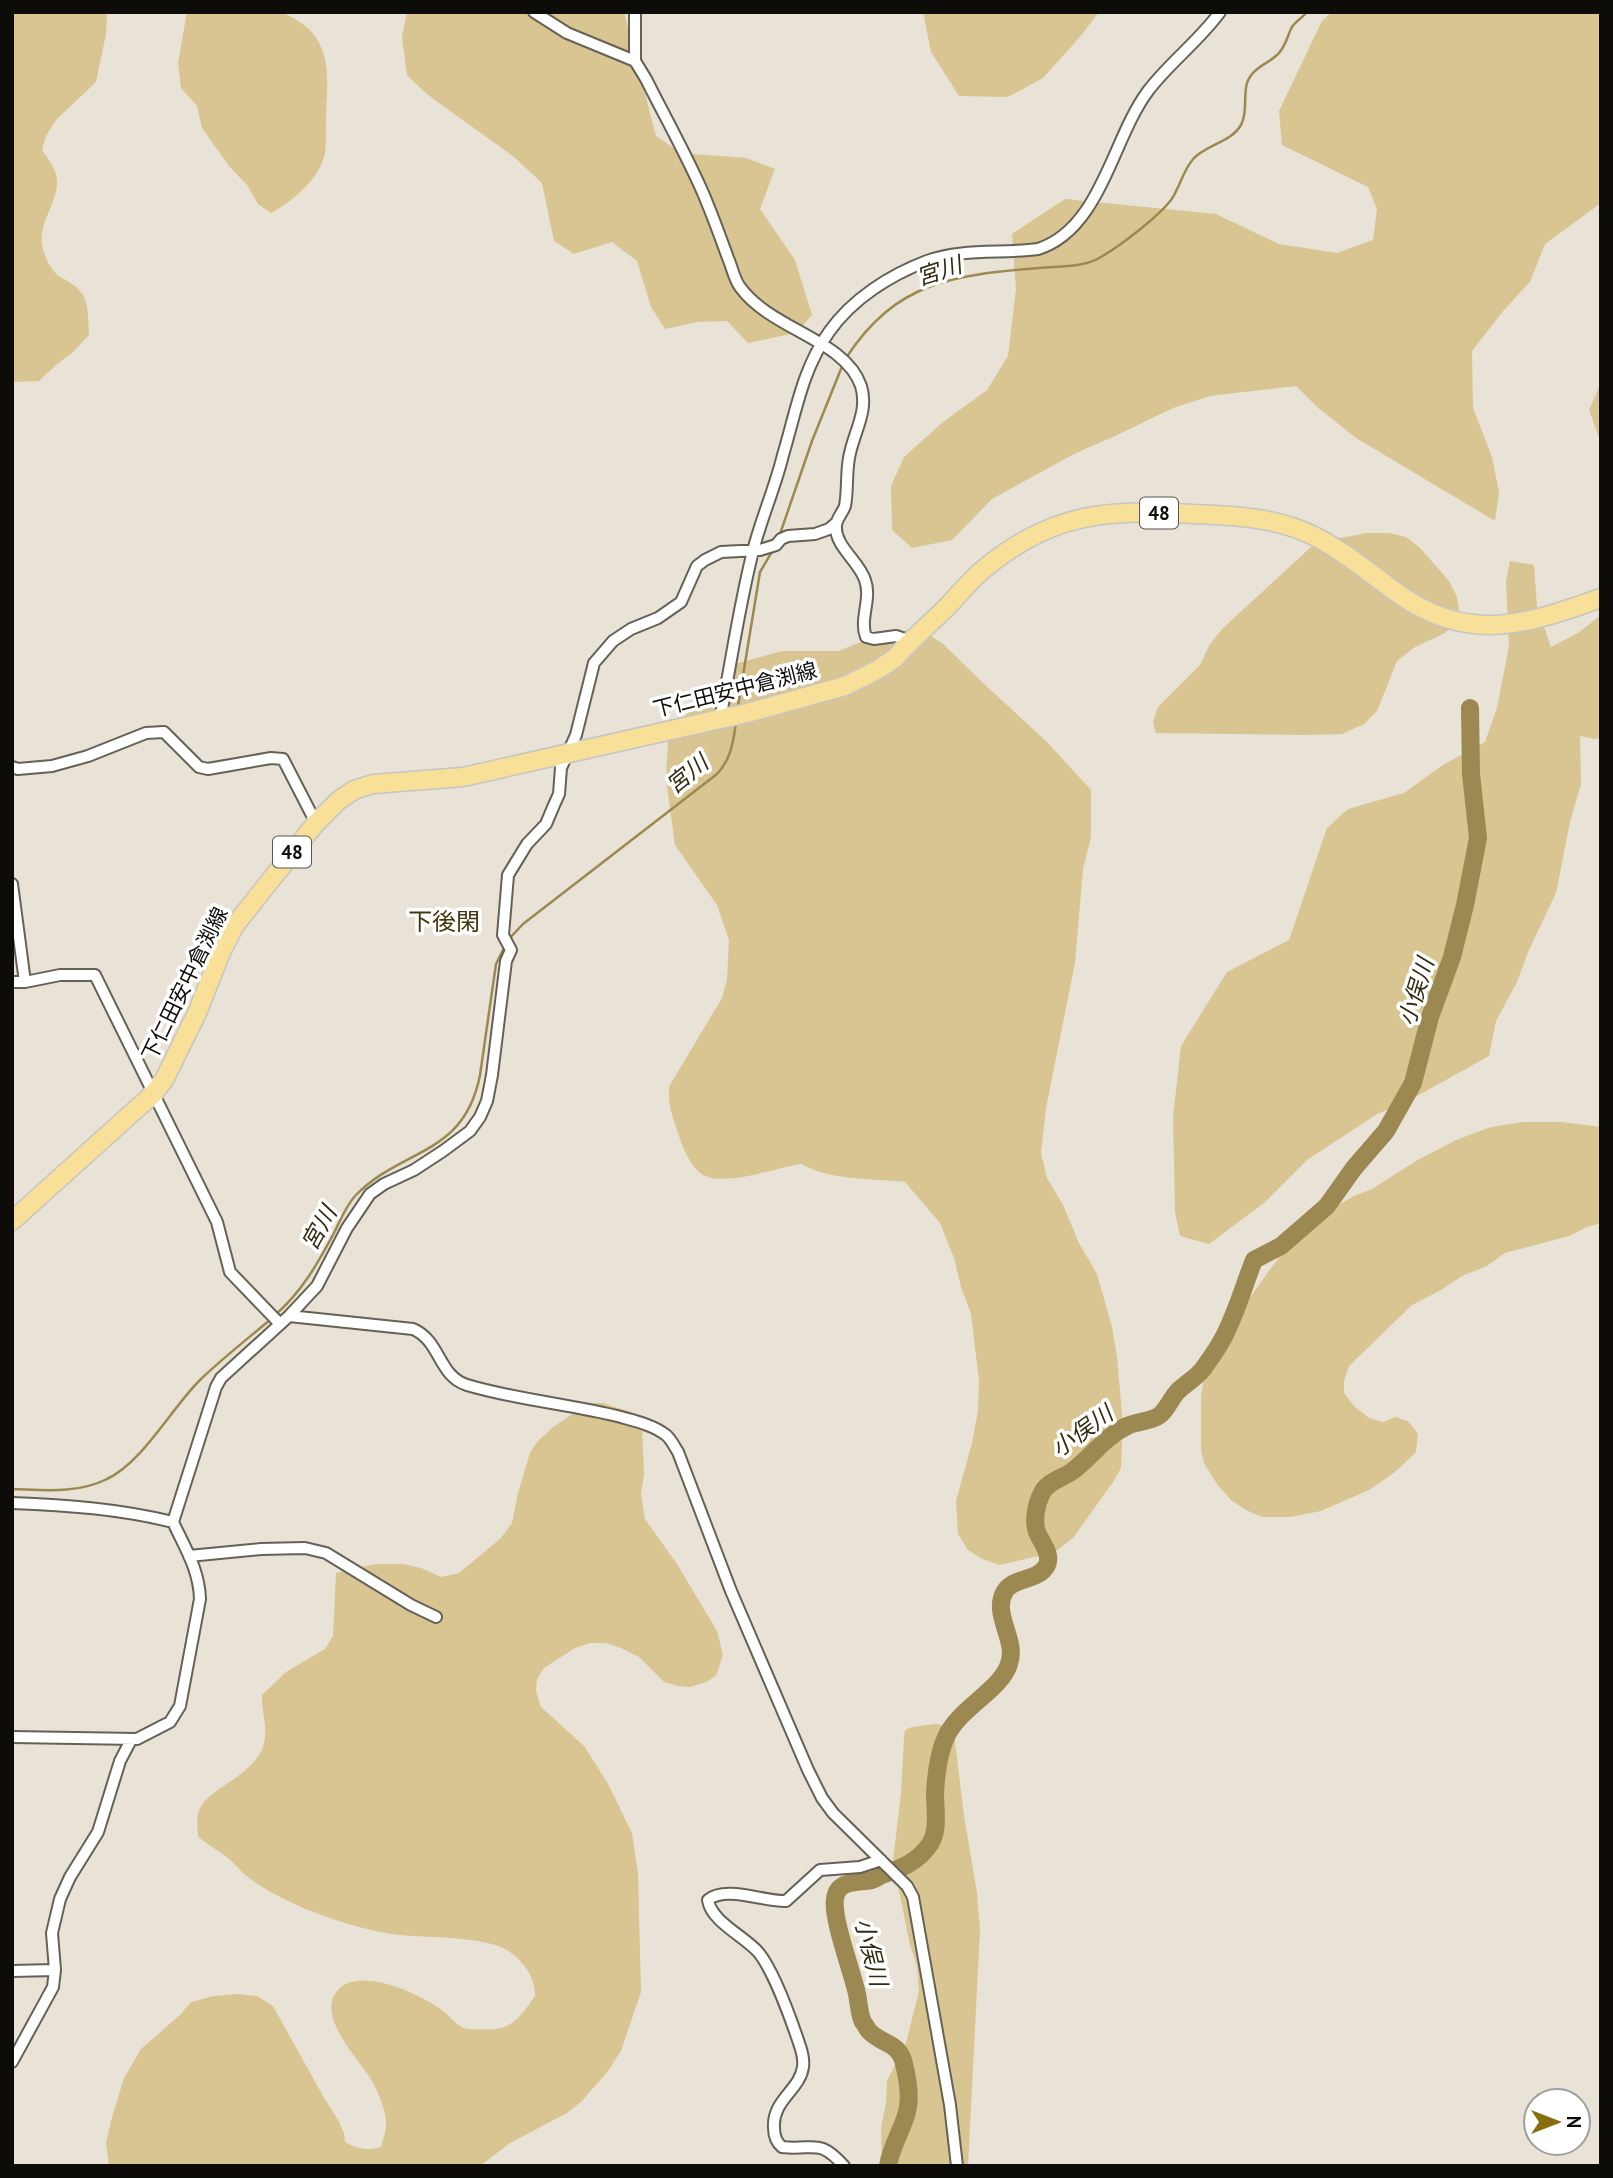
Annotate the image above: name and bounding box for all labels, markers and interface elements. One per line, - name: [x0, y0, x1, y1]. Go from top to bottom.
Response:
- water label: 宮川: [912, 249, 968, 291]
- road number: 48: [1140, 498, 1178, 528]
- street label: 下仁田安中倉渕線: [650, 656, 820, 723]
- water label: 宮川: [660, 746, 716, 799]
- road number: 48: [273, 836, 311, 867]
- street label: 下仁田安中倉渕線: [136, 902, 234, 1065]
- district label: 下後閑: [408, 906, 480, 937]
- water label: 小俣川: [1392, 952, 1440, 1029]
- water label: 宮川: [295, 1198, 344, 1255]
- water label: 小俣川: [1045, 1397, 1121, 1463]
- water label: 小俣川: [849, 1915, 895, 1992]
- north arrow: [1522, 2087, 1592, 2157]
- text: N: [1562, 2116, 1586, 2128]

